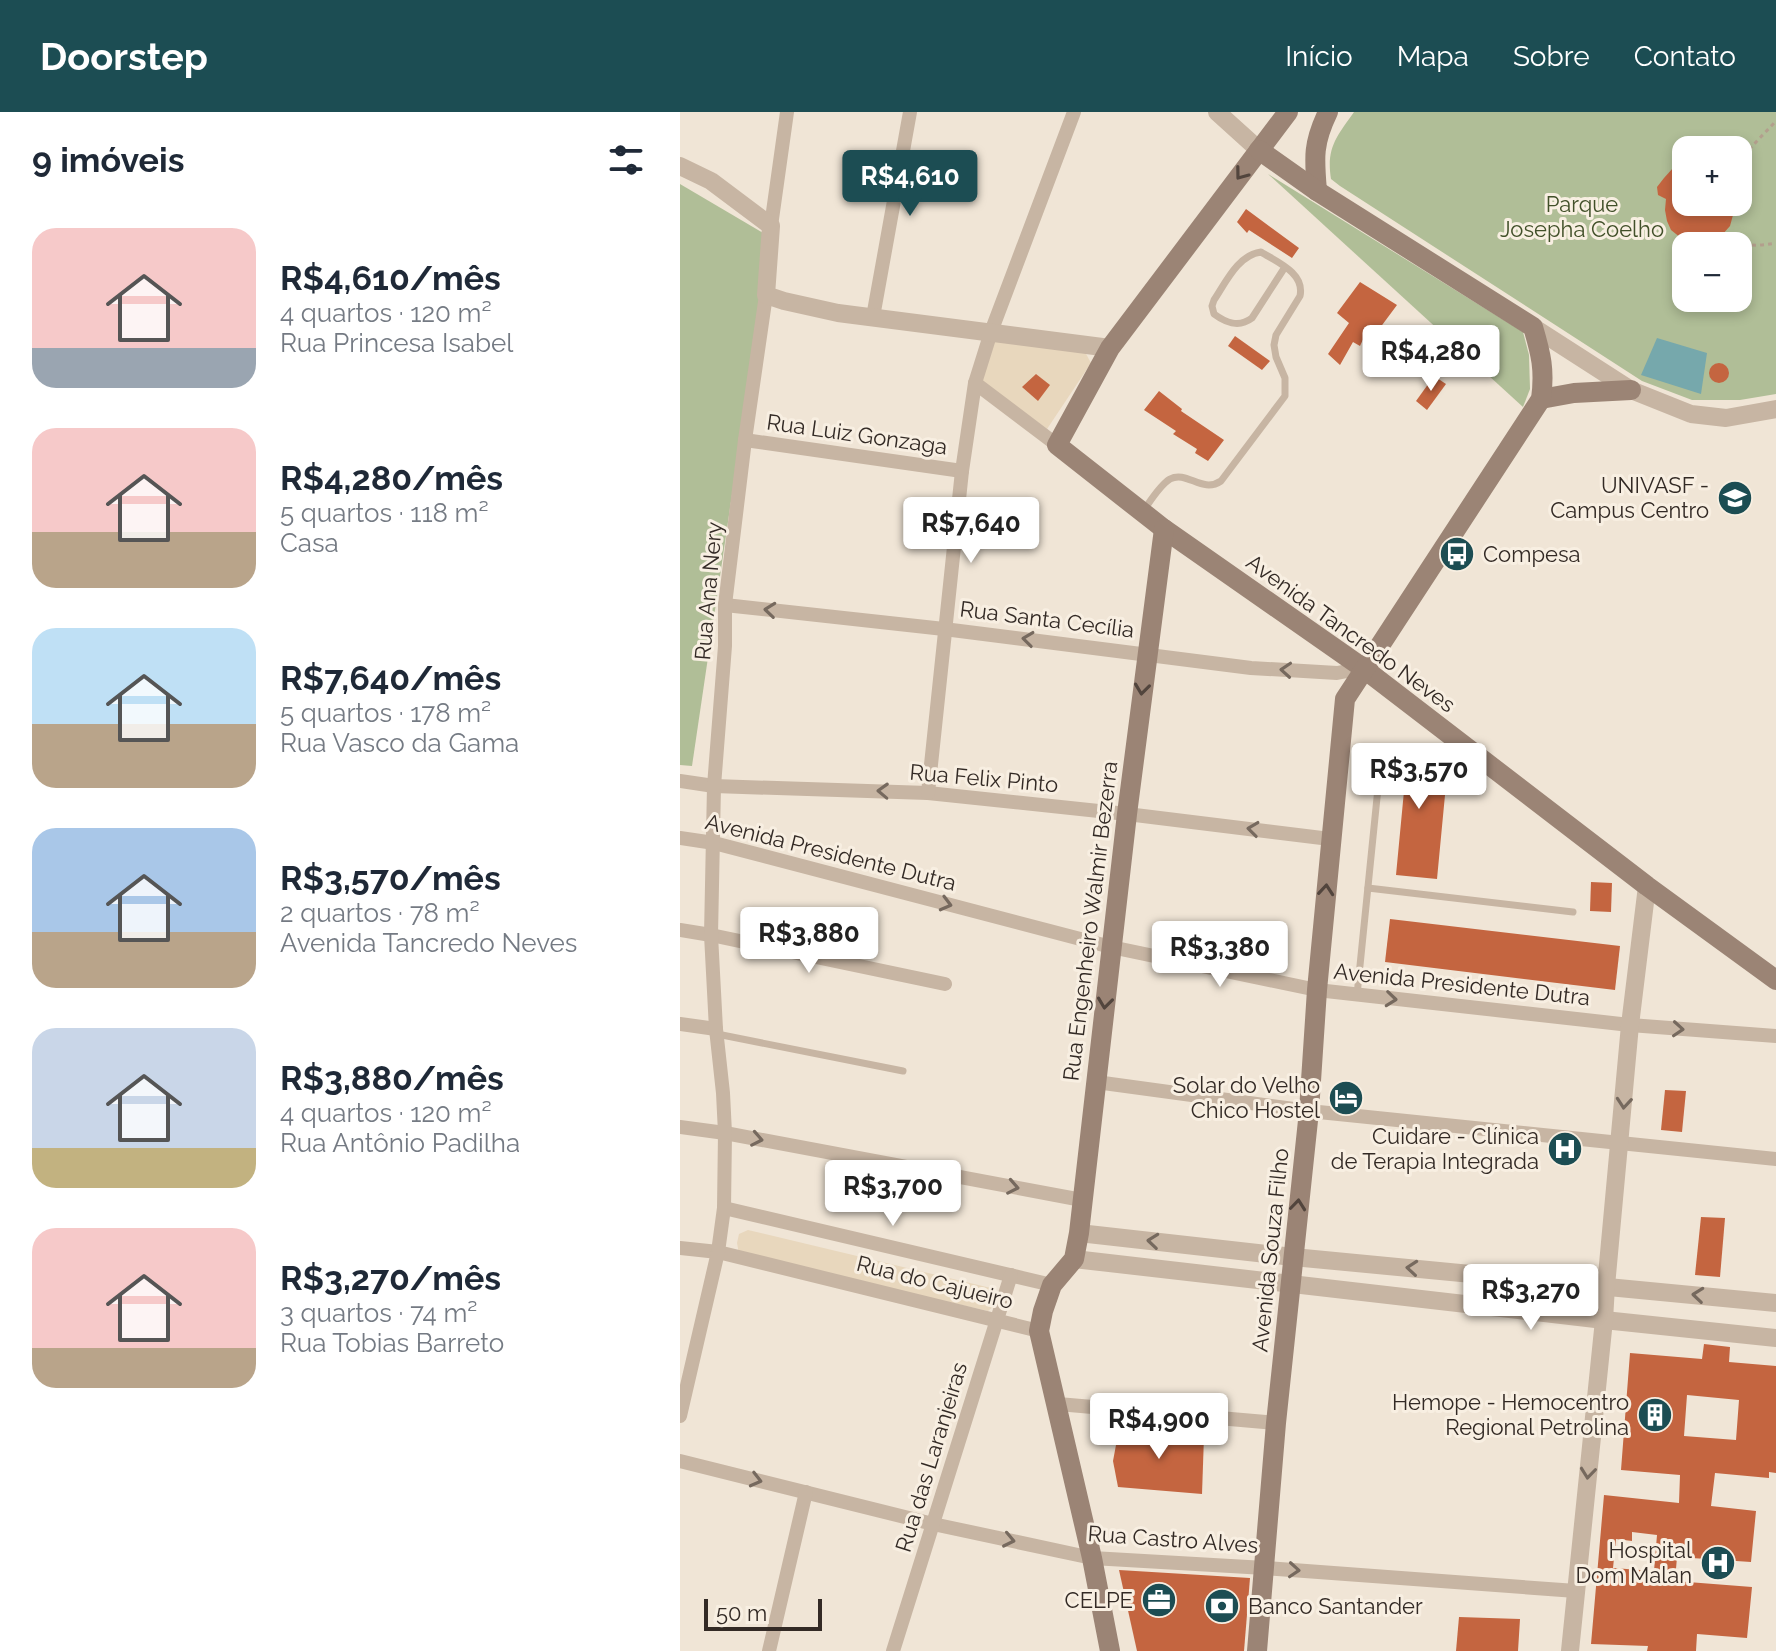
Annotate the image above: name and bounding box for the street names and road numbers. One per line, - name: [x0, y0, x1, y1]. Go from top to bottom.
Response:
- street label: Rua Luiz Gonzaga: [765, 408, 949, 460]
- street label: Rua Ana Nery: [689, 521, 727, 661]
- street label: Avenida Tancredo Neves: [1242, 549, 1460, 717]
- street label: Rua Santa Cecília: [958, 595, 1136, 643]
- street label: Rua Felix Pinto: [909, 759, 1059, 797]
- street label: Rua Engenheiro Walmir Bezerra: [1057, 760, 1123, 1082]
- street label: Avenida Presidente Dutra: [703, 808, 959, 896]
- street label: Avenida Presidente Dutra: [1333, 958, 1591, 1010]
- street label: Avenida Souza Filho: [1246, 1147, 1294, 1353]
- street label: Rua do Cajueiro: [854, 1250, 1016, 1314]
- street label: Rua das Laranjeiras: [890, 1359, 972, 1555]
- street label: Rua Castro Alves: [1087, 1520, 1259, 1558]

